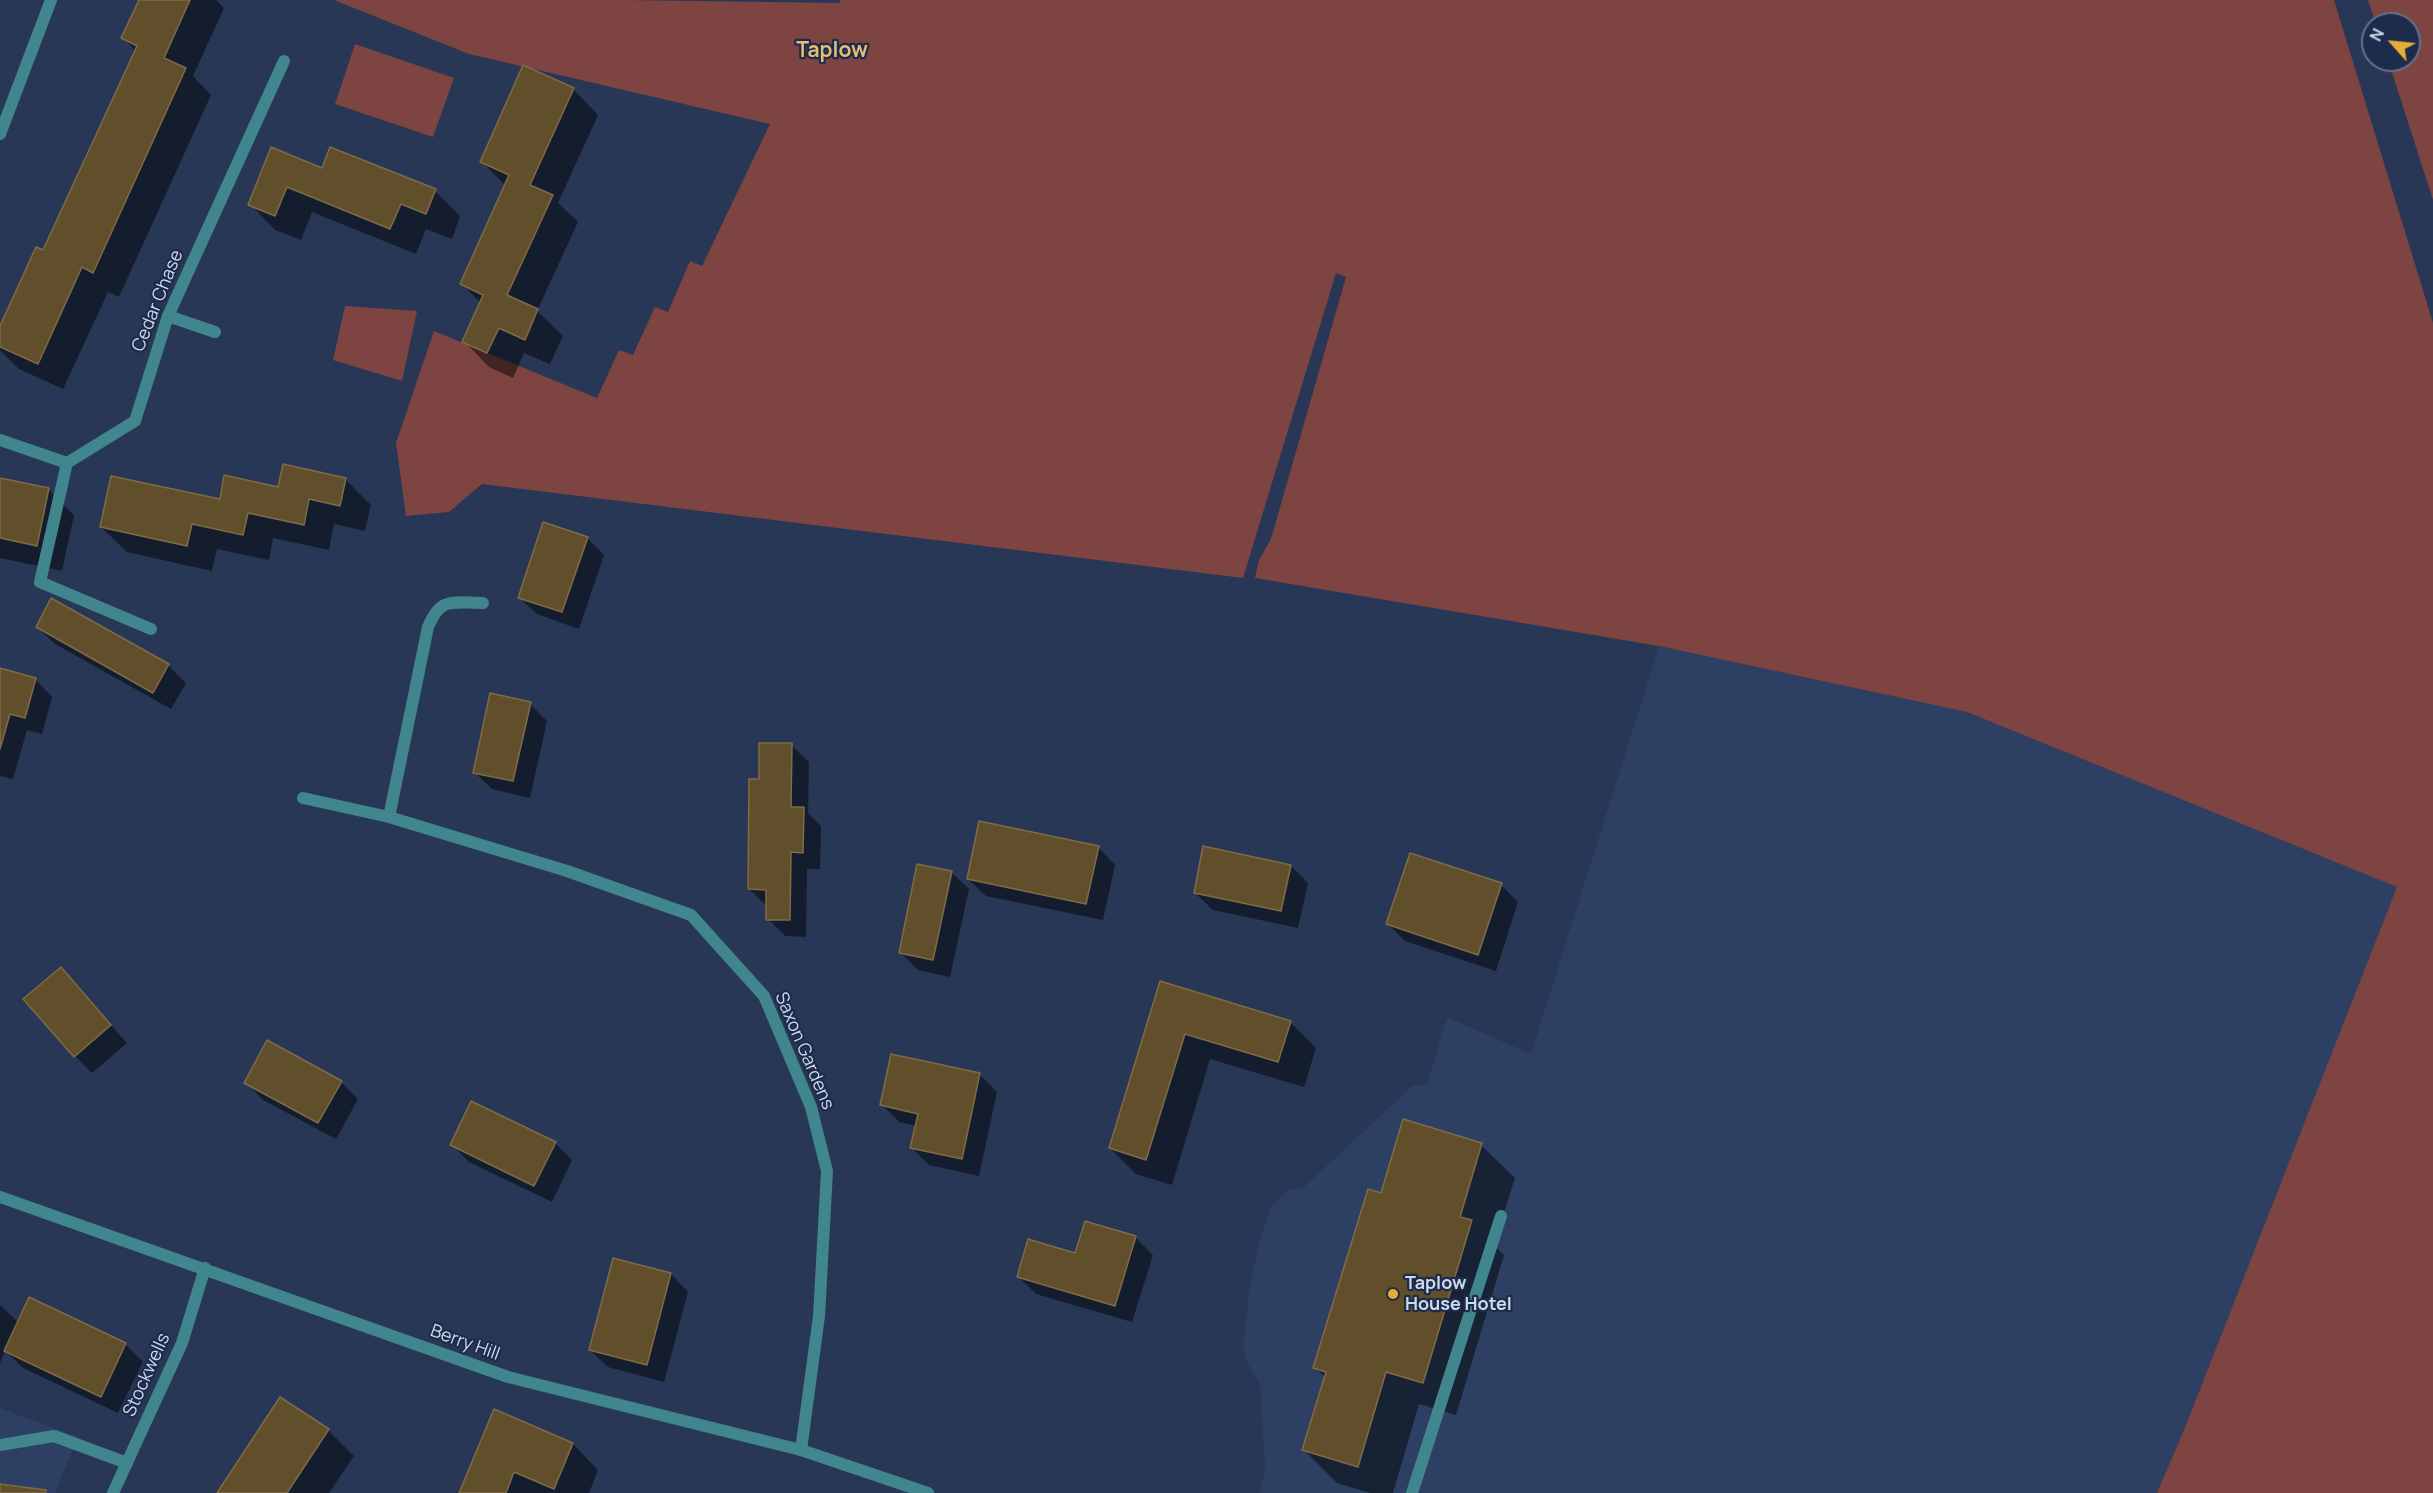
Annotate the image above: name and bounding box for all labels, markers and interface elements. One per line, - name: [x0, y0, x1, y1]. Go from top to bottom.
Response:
- north arrow: [2361, 12, 2421, 72]
- text: N: [2364, 25, 2389, 45]
- district label: Taplow: [796, 38, 868, 64]
- street label: Cedar Chase: [128, 247, 188, 355]
- street label: Saxon Gardens: [770, 989, 838, 1113]
- place label: Taplow House Hotel: [1405, 1273, 1512, 1316]
- marker: Taplow House Hotel: [1386, 1287, 1400, 1301]
- street label: Berry Hill: [427, 1320, 503, 1366]
- street label: Stockwells: [119, 1330, 175, 1420]

